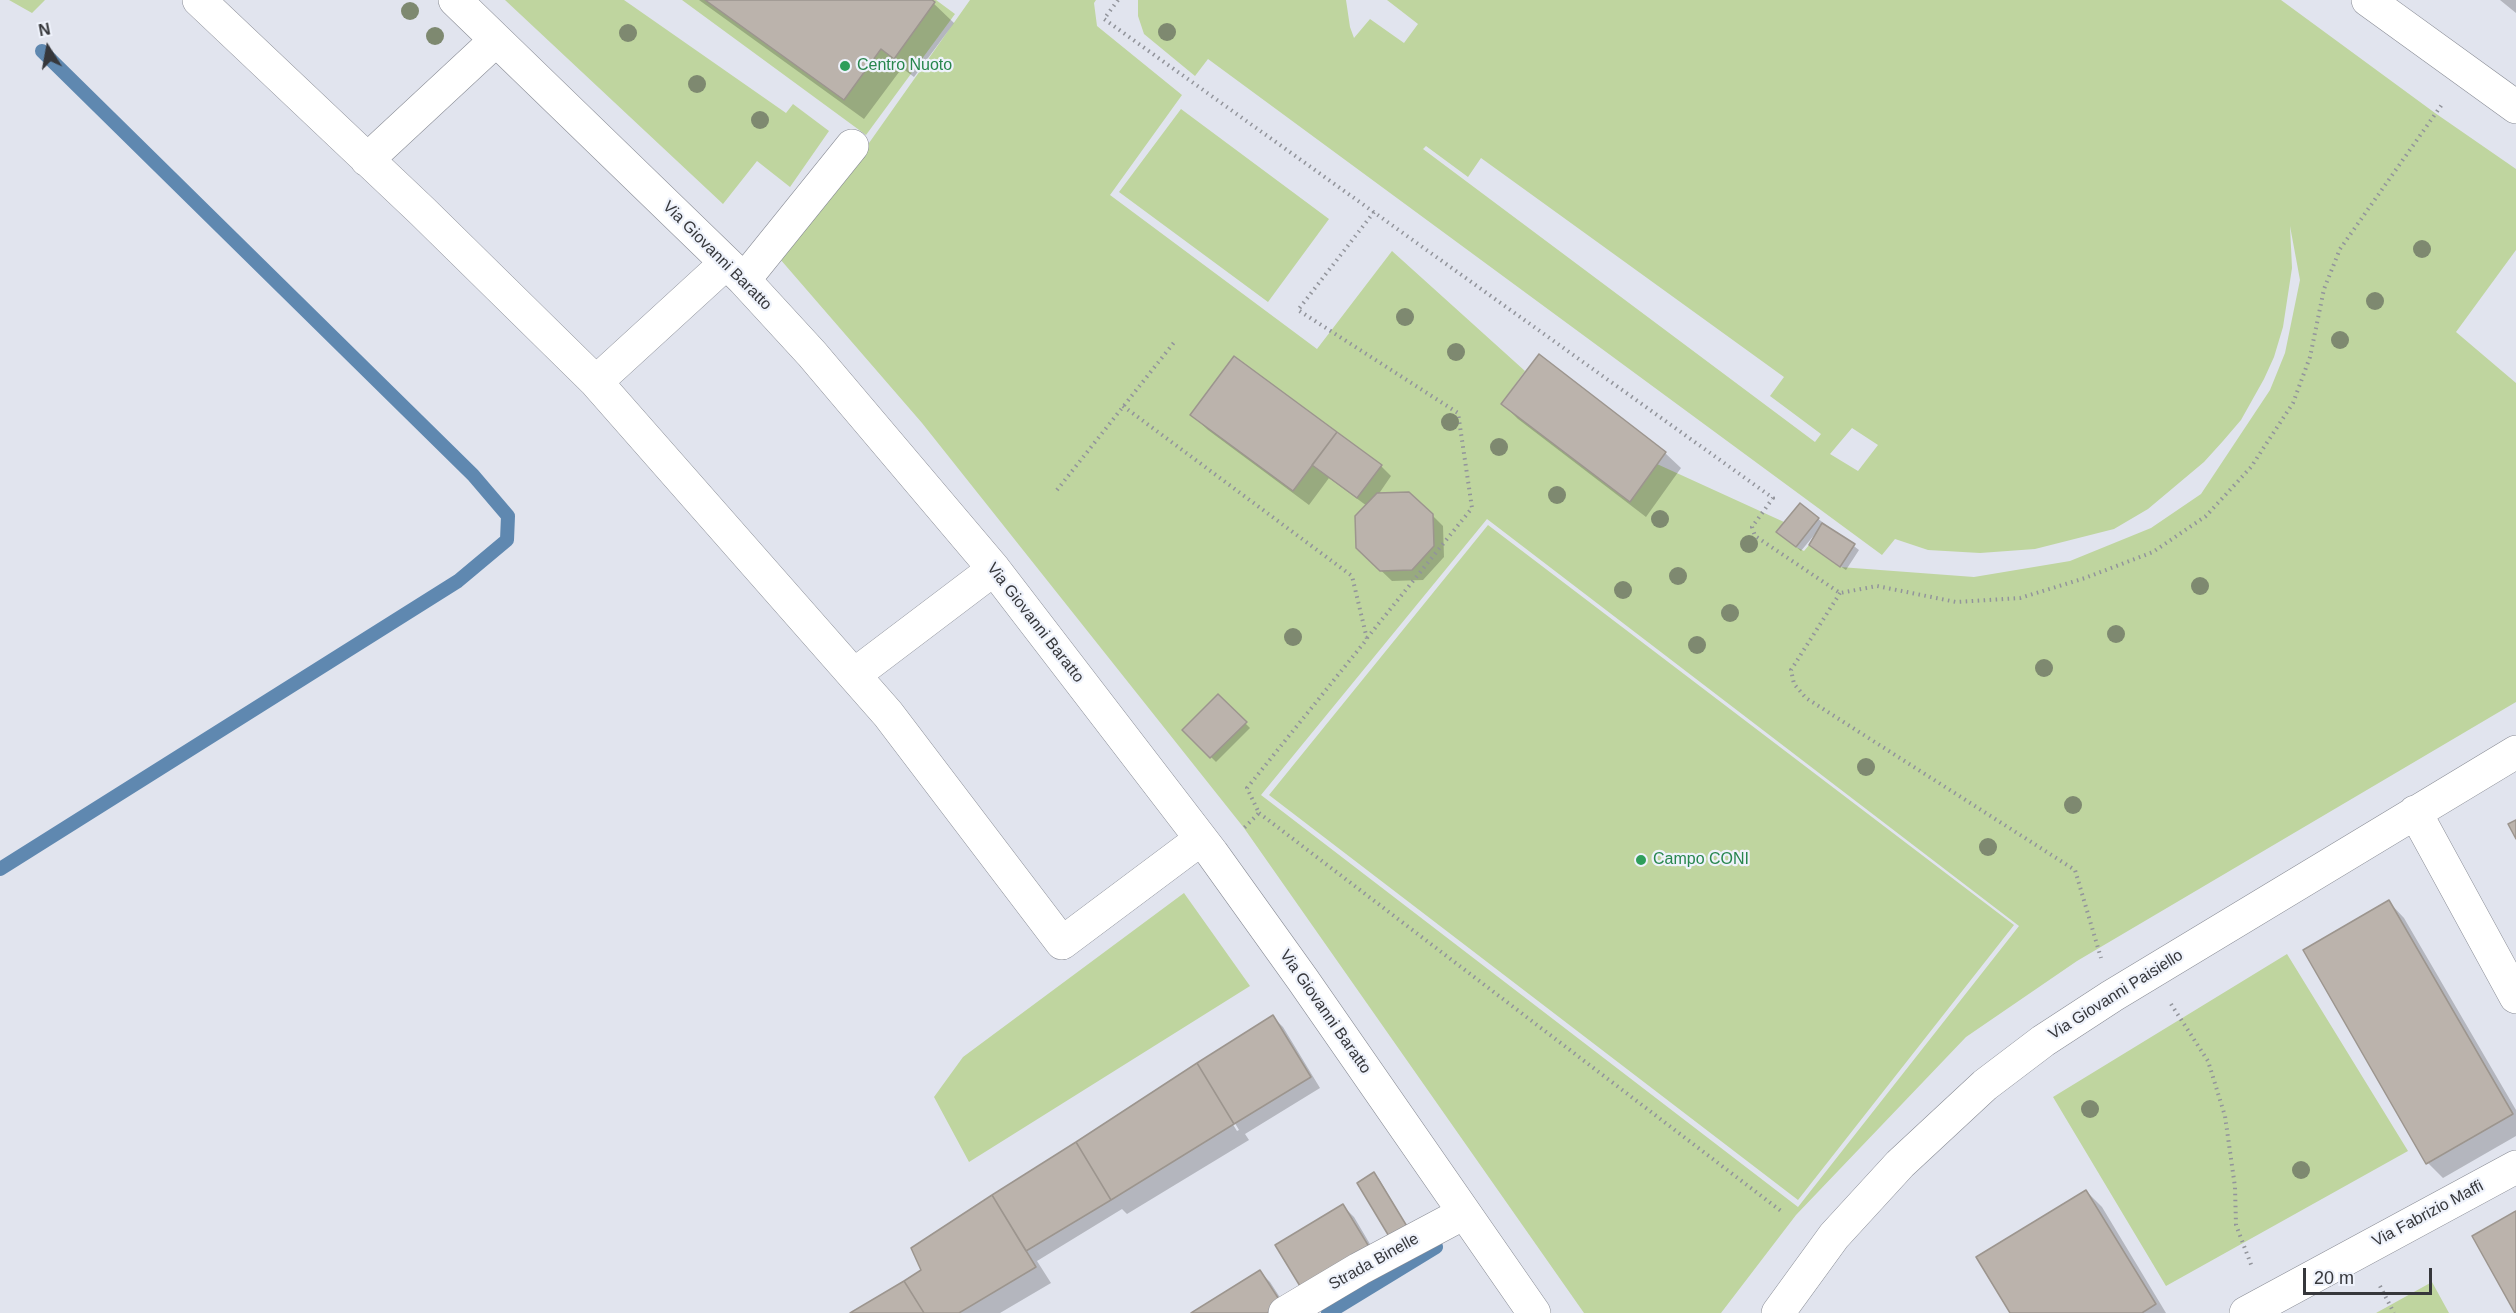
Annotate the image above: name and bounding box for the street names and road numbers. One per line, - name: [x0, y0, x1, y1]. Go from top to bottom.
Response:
- street label: Via Giovanni Baratto: [658, 197, 776, 315]
- street label: Via Giovanni Baratto: [982, 559, 1088, 687]
- street label: Via Giovanni Paisiello: [2045, 946, 2187, 1044]
- street label: Via Giovanni Baratto: [1275, 947, 1375, 1077]
- street label: Via Fabrizio Maffi: [2369, 1177, 2487, 1251]
- street label: Strada Binelle: [1326, 1229, 1422, 1295]

